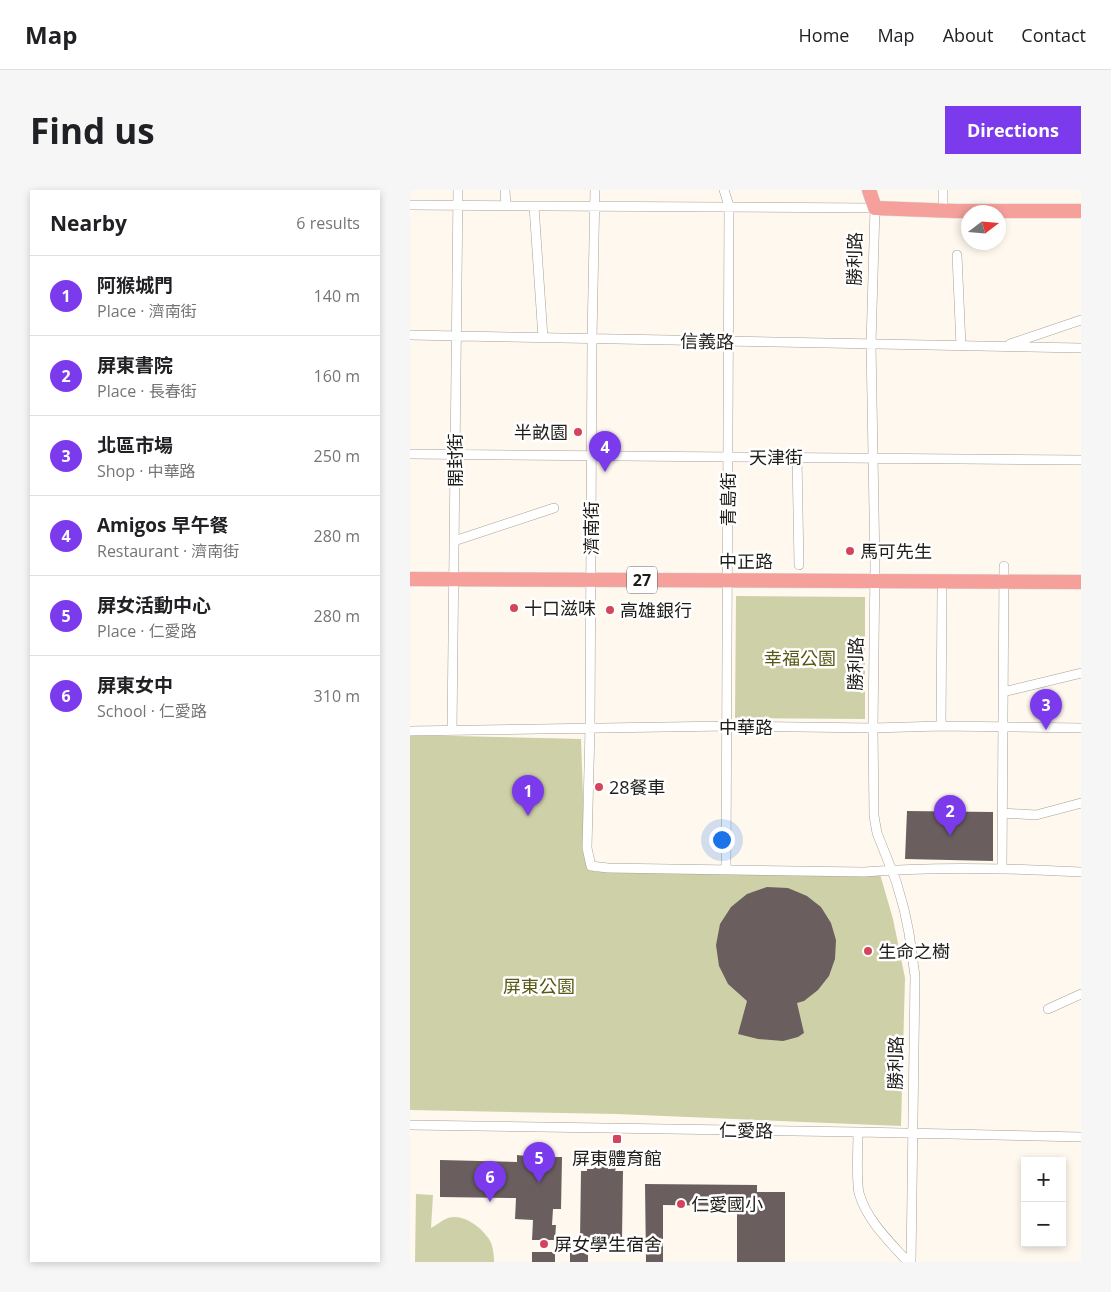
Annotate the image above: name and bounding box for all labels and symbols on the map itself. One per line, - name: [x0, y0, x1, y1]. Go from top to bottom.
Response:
- north arrow: [961, 205, 1006, 250]
- street label: 勝利路: [842, 232, 866, 286]
- street label: 信義路: [680, 329, 734, 353]
- place label: 半畝園: [514, 420, 568, 444]
- marker: 半畝園: [572, 426, 584, 438]
- pin: 4: [589, 431, 621, 472]
- street label: 開封街: [443, 433, 467, 487]
- street label: 天津街: [749, 445, 803, 469]
- street label: 青島街: [716, 472, 740, 526]
- street label: 濟南街: [579, 501, 603, 555]
- place label: 馬可先生: [860, 539, 932, 563]
- marker: 馬可先生: [844, 545, 856, 557]
- street label: 中正路: [719, 549, 773, 573]
- road number: 27: [627, 566, 657, 594]
- place label: 十口滋味: [524, 596, 596, 620]
- place label: 高雄銀行: [620, 598, 692, 622]
- marker: 十口滋味: [508, 602, 520, 614]
- marker: 高雄銀行: [604, 604, 616, 616]
- street label: 勝利路: [843, 637, 867, 691]
- park label: 幸福公園: [764, 646, 836, 670]
- pin: 3: [1030, 689, 1062, 730]
- street label: 中華路: [719, 715, 773, 739]
- pin: 1: [512, 775, 544, 816]
- place label: 28餐車: [609, 775, 666, 799]
- marker: 28餐車: [593, 781, 605, 793]
- pin: 2: [934, 795, 966, 836]
- your location: [709, 827, 735, 853]
- place label: 生命之樹: [878, 939, 950, 963]
- marker: 生命之樹: [862, 945, 874, 957]
- park label: 屏東公園: [503, 974, 575, 998]
- street label: 勝利路: [883, 1036, 907, 1090]
- street label: 仁愛路: [719, 1118, 773, 1142]
- marker: 屏東體育館: [611, 1133, 623, 1145]
- pin: 5: [523, 1142, 555, 1183]
- place label: 屏東體育館: [572, 1146, 662, 1170]
- pin: 6: [474, 1161, 506, 1202]
- place label: 仁愛國小: [691, 1192, 763, 1216]
- marker: 仁愛國小: [675, 1198, 687, 1210]
- place label: 屏女學生宿舍: [554, 1232, 662, 1256]
- marker: 屏女學生宿舍: [538, 1238, 550, 1250]

